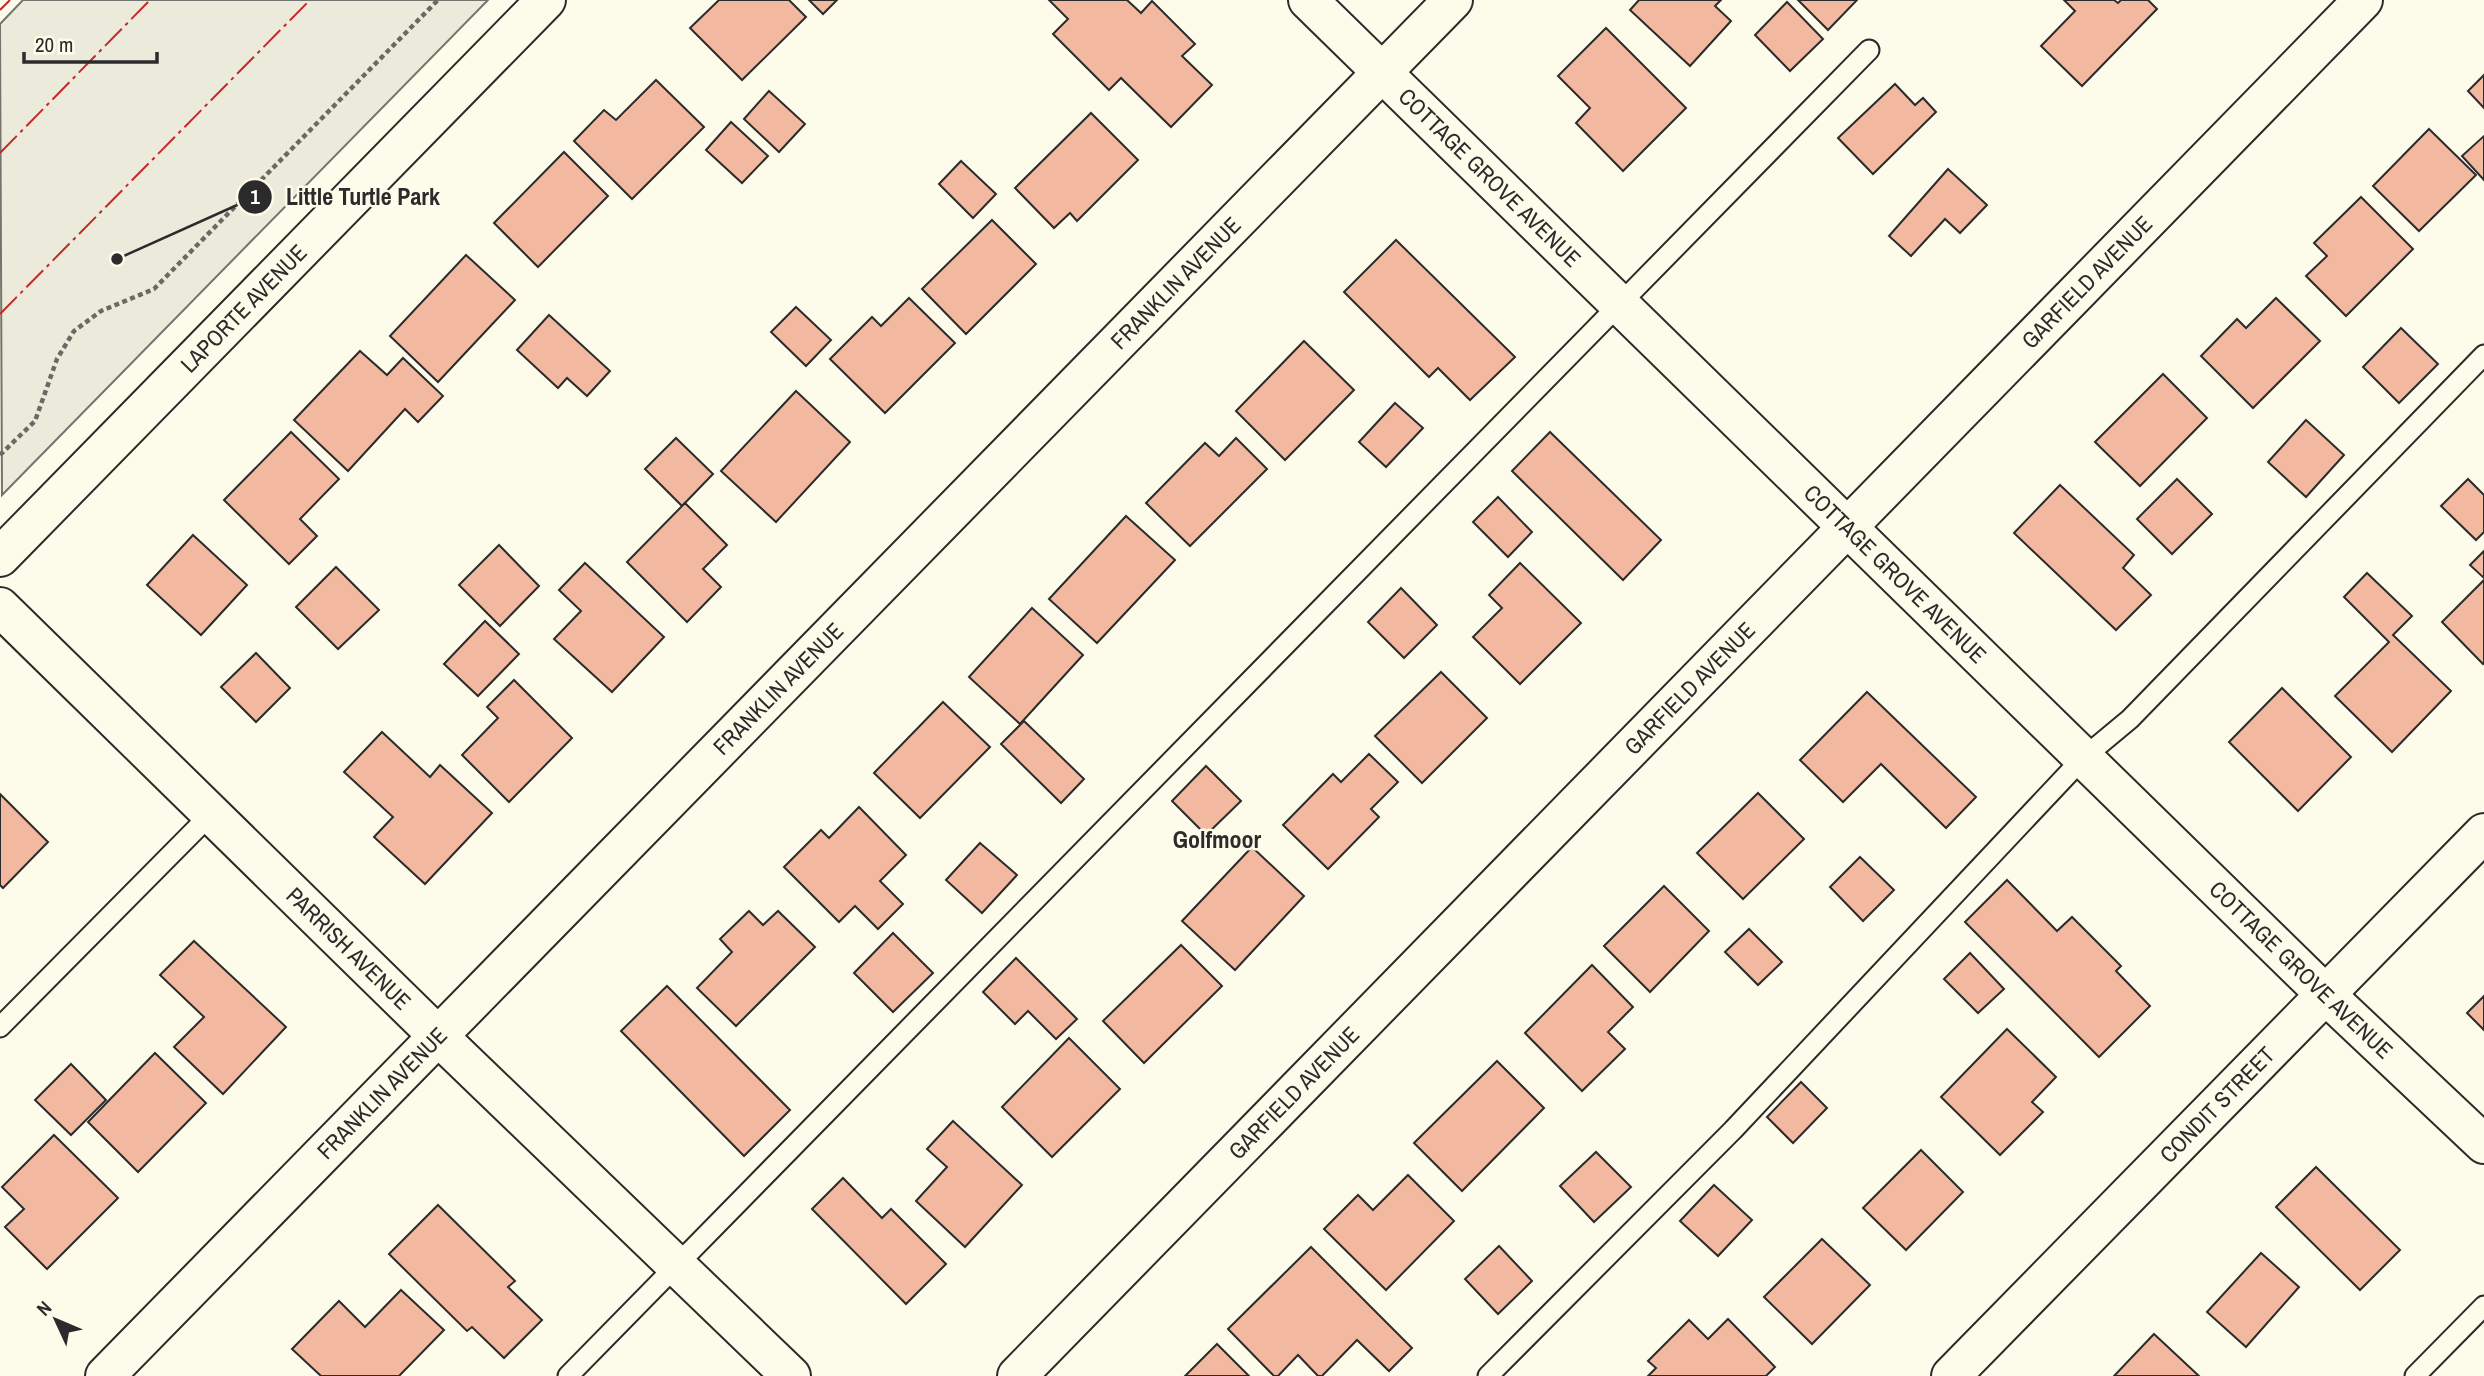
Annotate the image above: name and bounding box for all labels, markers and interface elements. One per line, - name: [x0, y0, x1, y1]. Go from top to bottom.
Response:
- scale bar: [24, 21, 158, 65]
- text: 20 m: [35, 30, 73, 59]
- street label: COTTAGE GROVE AVENUE: [1392, 81, 1588, 273]
- callout: Little Turtle Park: [237, 174, 454, 219]
- text: Little Turtle Park: [286, 180, 440, 212]
- text: 1: [250, 182, 260, 211]
- street label: GARFIELD AVENUE: [2014, 209, 2159, 355]
- street label: FRANKLIN AVENUE: [1103, 210, 1247, 356]
- street label: LAPORTE AVENUE: [173, 237, 313, 379]
- street label: COTTAGE GROVE AVENUE: [1797, 477, 1993, 670]
- street label: GARFIELD AVENUE: [1617, 615, 1762, 761]
- street label: FRANKLIN AVENUE: [706, 616, 850, 761]
- district label: Golfmoor: [1173, 823, 1262, 855]
- street label: COTTAGE GROVE AVENUE: [2203, 874, 2400, 1065]
- street label: PARRISH AVENUE: [280, 880, 418, 1016]
- street label: GARFIELD AVENUE: [1221, 1019, 1366, 1166]
- street label: FRANKLIN AVENUE: [310, 1020, 454, 1166]
- street label: CONDIT STREET: [2153, 1039, 2281, 1169]
- north arrow: [21, 1285, 91, 1355]
- text: N: [31, 1295, 57, 1321]

